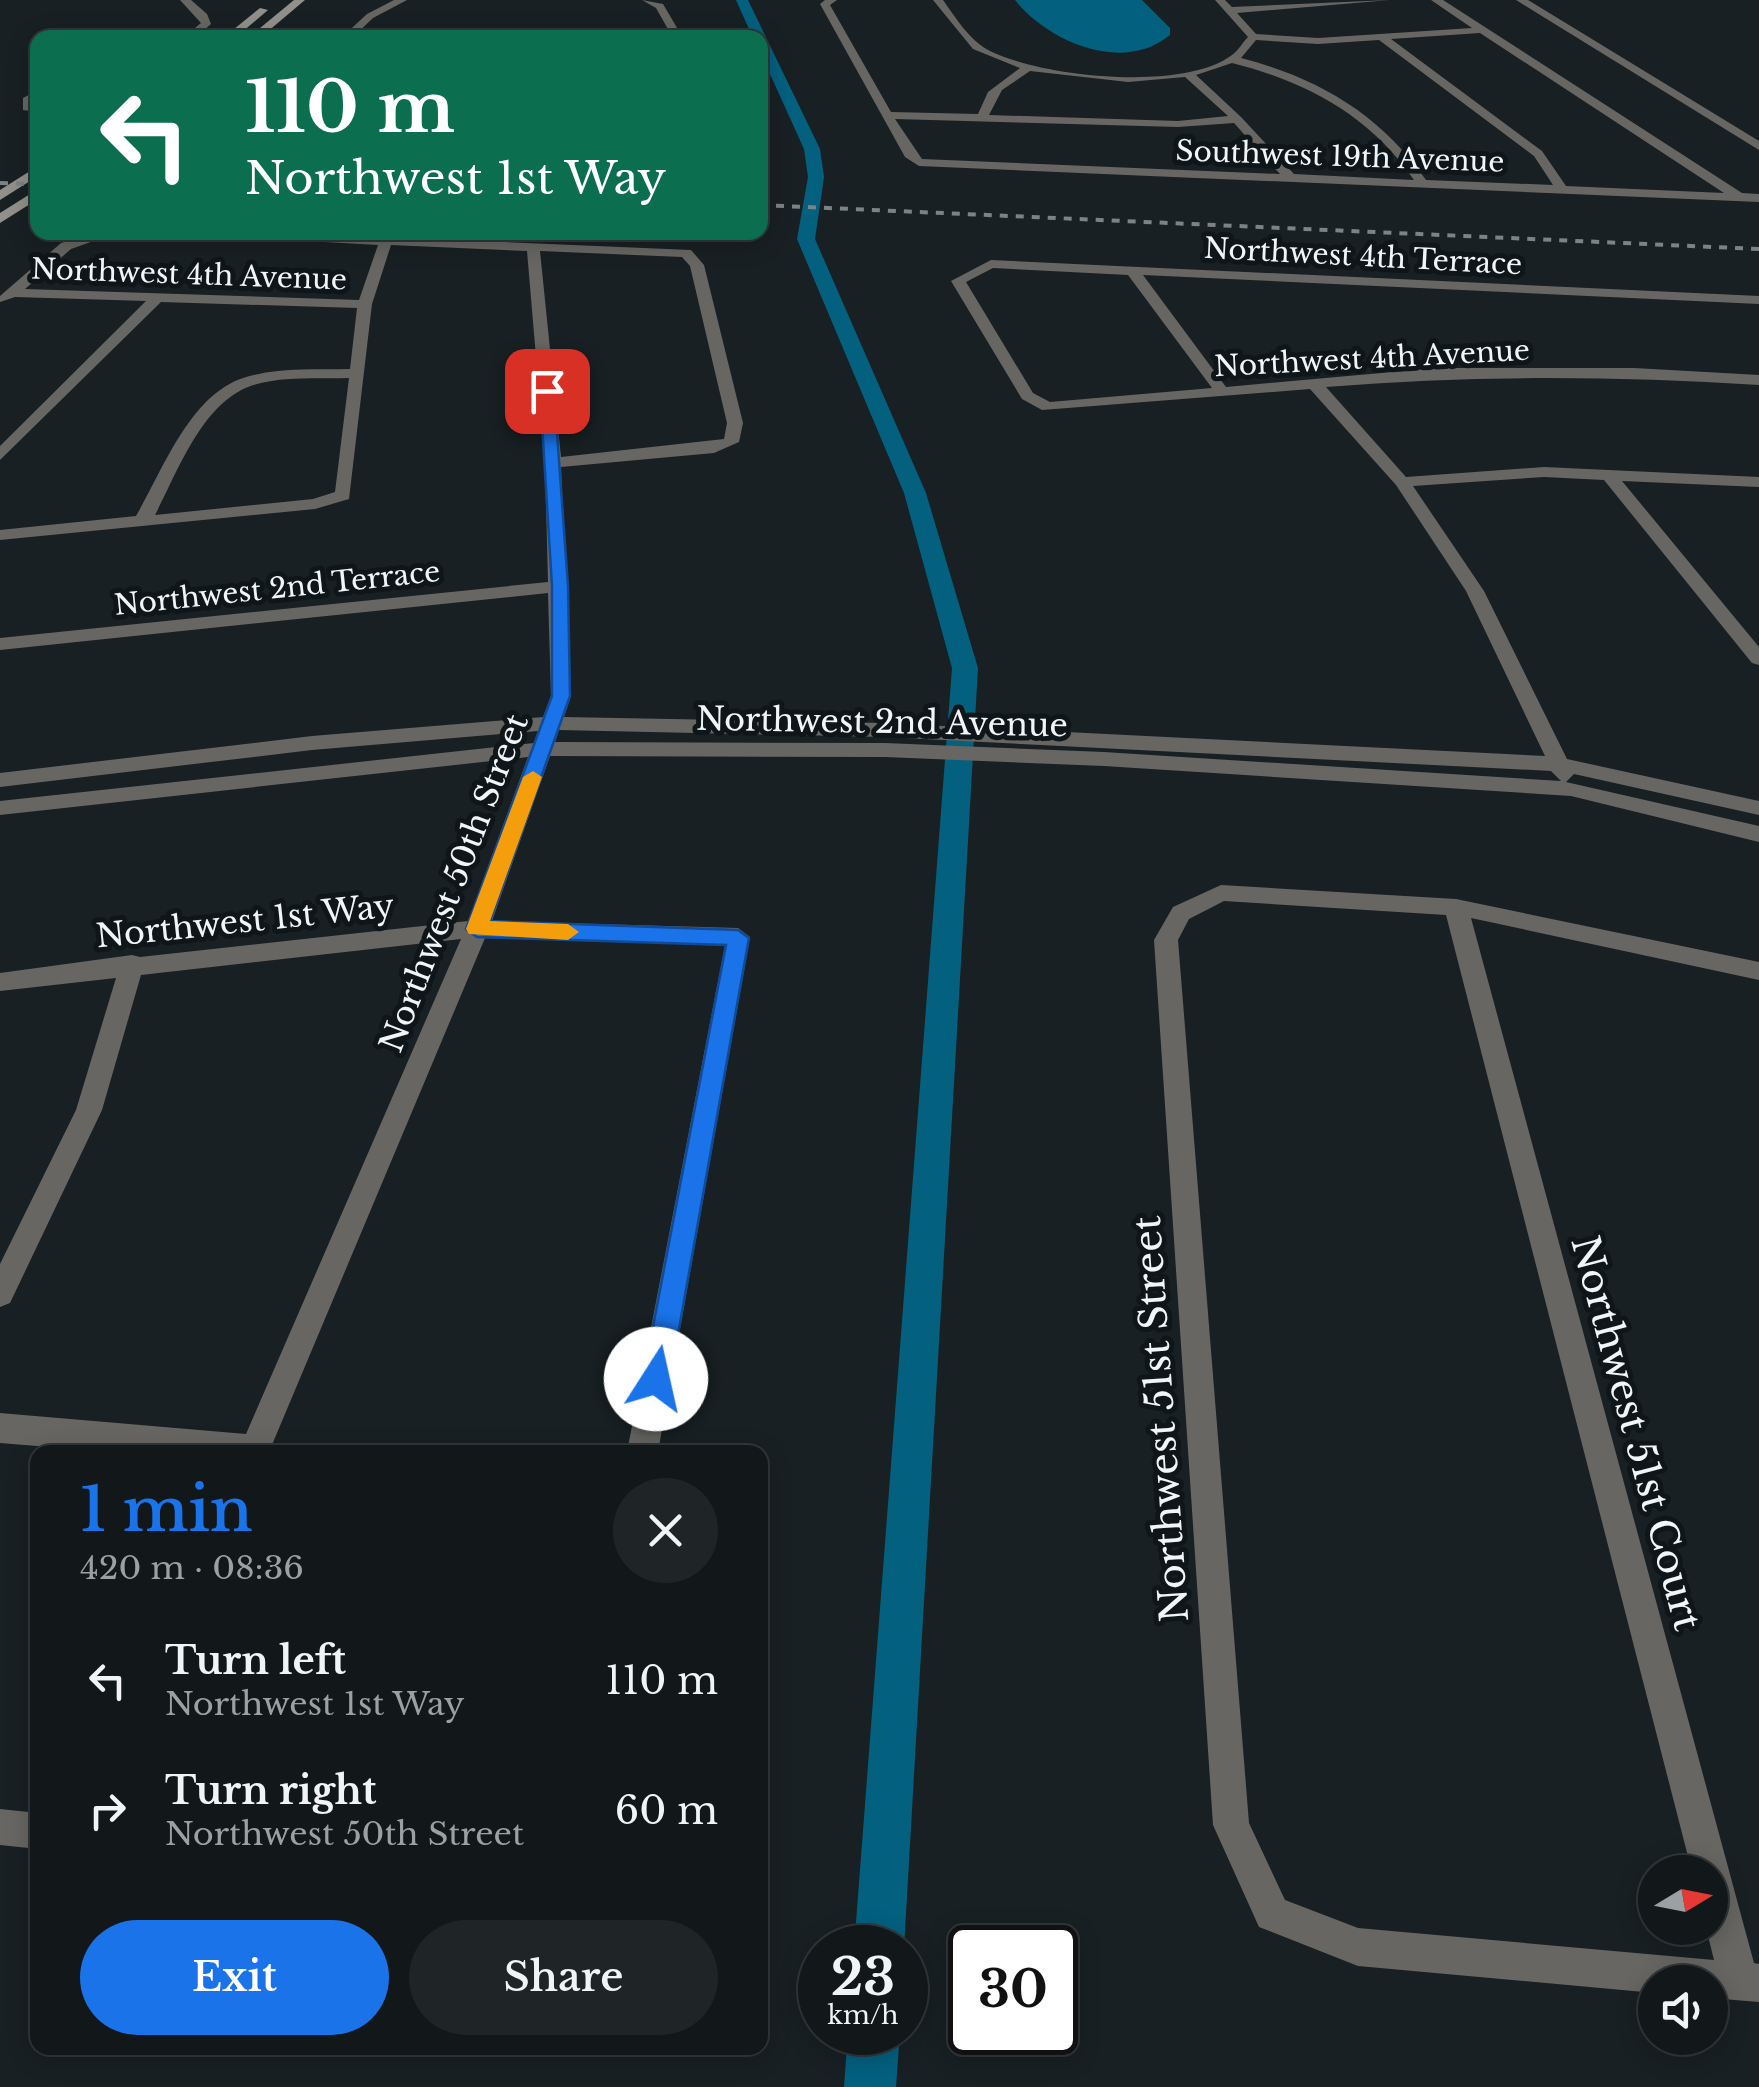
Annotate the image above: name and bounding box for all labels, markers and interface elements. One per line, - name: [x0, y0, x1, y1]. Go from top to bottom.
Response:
- text: 110 m: [245, 64, 455, 151]
- icon: left: [80, 70, 210, 200]
- street label: Southwest 19th Avenue: [1175, 133, 1505, 180]
- text: Northwest 1st Way: [245, 150, 666, 206]
- street label: Northwest 4th Terrace: [1203, 231, 1523, 282]
- street label: Northwest 4th Avenue: [31, 251, 347, 298]
- street label: Northwest 4th Avenue: [1213, 333, 1531, 384]
- pin: [505, 349, 590, 434]
- icon: arrive: [520, 364, 575, 419]
- street label: Northwest 2nd Terrace: [112, 554, 442, 623]
- street label: Northwest 2nd Avenue: [696, 699, 1068, 745]
- street label: Northwest 50th Street: [371, 708, 537, 1058]
- street label: Northwest 1st Way: [94, 885, 397, 957]
- street label: Northwest 51st Street: [1123, 1214, 1198, 1624]
- street label: Northwest 51st Court: [1561, 1231, 1712, 1636]
- position arrow: [604, 1327, 708, 1431]
- text: 1 min: [80, 1473, 253, 1547]
- button: close: [613, 1478, 718, 1583]
- text: 420 m · 08:36: [80, 1548, 304, 1588]
- text: Turn left: [165, 1637, 346, 1684]
- icon: left: [80, 1653, 135, 1708]
- text: 110 m: [605, 1657, 718, 1704]
- text: Northwest 1st Way: [165, 1684, 465, 1724]
- text: Turn right: [165, 1767, 376, 1814]
- icon: right: [80, 1783, 135, 1838]
- text: 60 m: [615, 1787, 718, 1834]
- text: Northwest 50th Street: [165, 1814, 524, 1854]
- north arrow: [1638, 1855, 1728, 1945]
- map controls: [1638, 1855, 1728, 2055]
- button: Exit: [80, 1920, 389, 2035]
- button: Share: [409, 1920, 718, 2035]
- speed limit sign: 30: [948, 1925, 1078, 2055]
- text: 23: [831, 1946, 895, 2009]
- button: sound: [1638, 1965, 1728, 2055]
- text: km/h: [828, 2000, 898, 2031]

